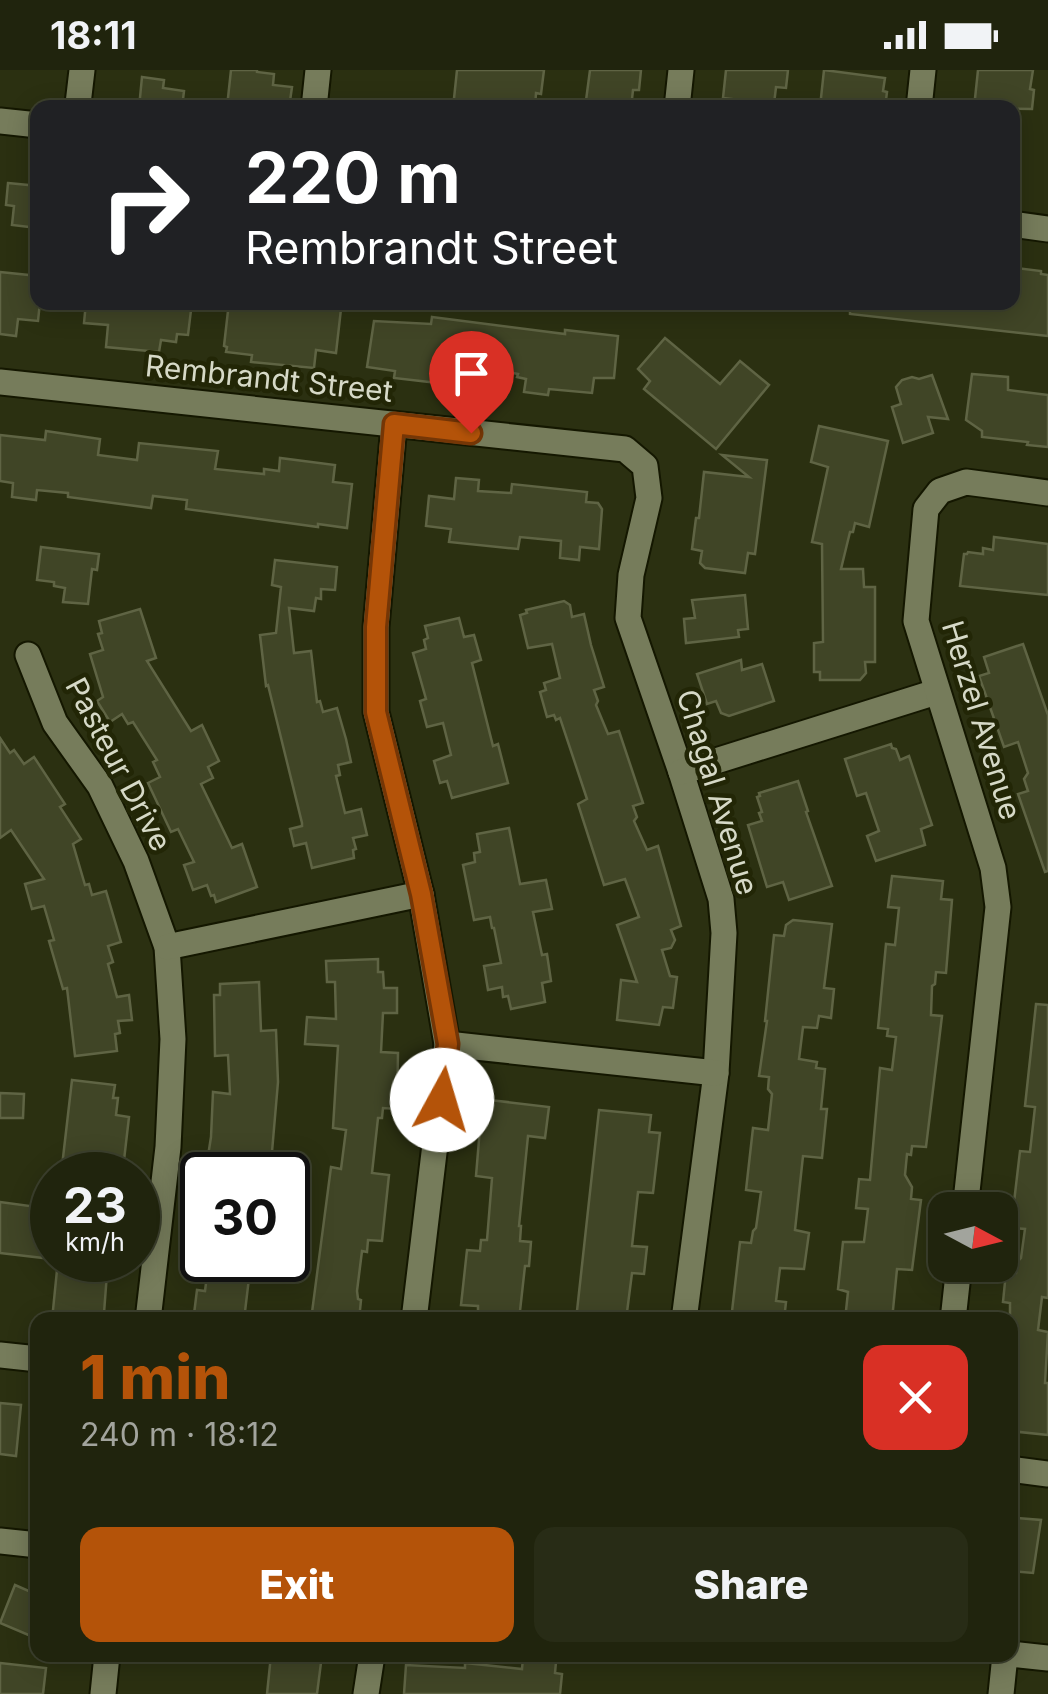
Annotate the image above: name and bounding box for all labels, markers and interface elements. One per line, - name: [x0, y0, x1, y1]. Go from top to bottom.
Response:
- text: 18:11: [50, 12, 137, 58]
- text: 220 m: [245, 135, 461, 220]
- icon: right: [80, 140, 210, 270]
- text: Rembrandt Street: [245, 220, 618, 275]
- pin: [429, 331, 514, 434]
- icon: arrive: [444, 346, 499, 401]
- street label: Rembrandt Street: [144, 347, 395, 409]
- street label: Herzel Avenue: [935, 616, 1029, 824]
- street label: Pasteur Drive: [58, 671, 180, 857]
- street label: Chagal Avenue: [670, 685, 766, 899]
- position arrow: [390, 1048, 494, 1152]
- speed limit sign: 30: [180, 1152, 310, 1282]
- text: 23: [63, 1175, 127, 1235]
- north arrow: [928, 1192, 1018, 1282]
- map controls: [928, 1192, 1018, 1282]
- text: km/h: [65, 1227, 125, 1257]
- text: 1 min: [80, 1341, 230, 1413]
- button: close: [863, 1345, 968, 1450]
- text: 240 m · 18:12: [80, 1415, 279, 1454]
- button: Exit: [80, 1527, 514, 1642]
- button: Share: [534, 1527, 968, 1642]

